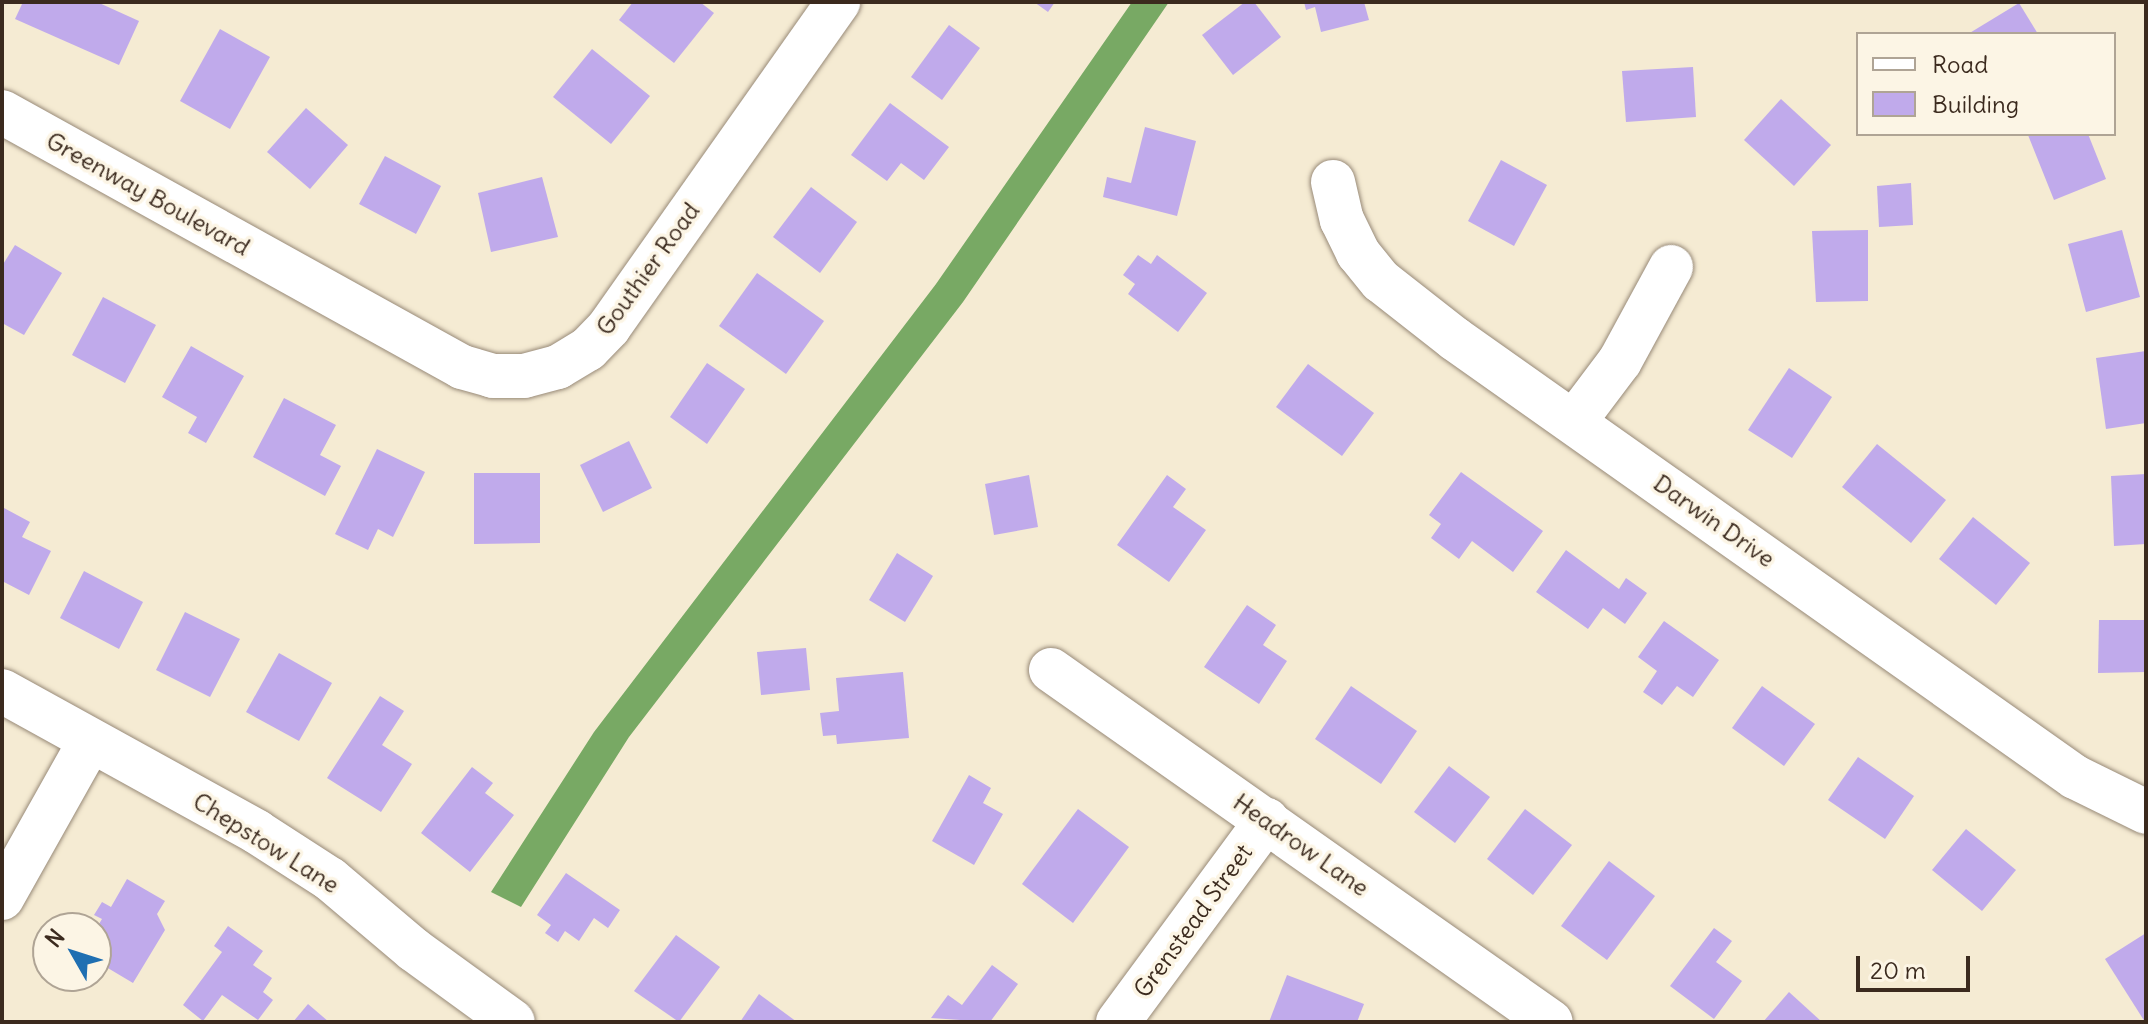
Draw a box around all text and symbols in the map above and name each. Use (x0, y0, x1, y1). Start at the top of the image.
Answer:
legend (1856, 32, 2116, 136)
text: Road (1932, 49, 1988, 79)
text: Building (1932, 89, 2019, 119)
street label: Greenway Boulevard (41, 126, 255, 262)
street label: Gouthier Road (590, 197, 706, 341)
street label: Darwin Drive (1648, 469, 1780, 573)
street label: Chepstow Lane (188, 787, 344, 899)
street label: Headrow Lane (1228, 788, 1374, 902)
street label: Grenstead Street (1128, 839, 1258, 1003)
north arrow (32, 912, 112, 992)
text: N (39, 923, 71, 953)
scale bar (1860, 940, 1974, 990)
text: 20 m (1870, 955, 1926, 985)

